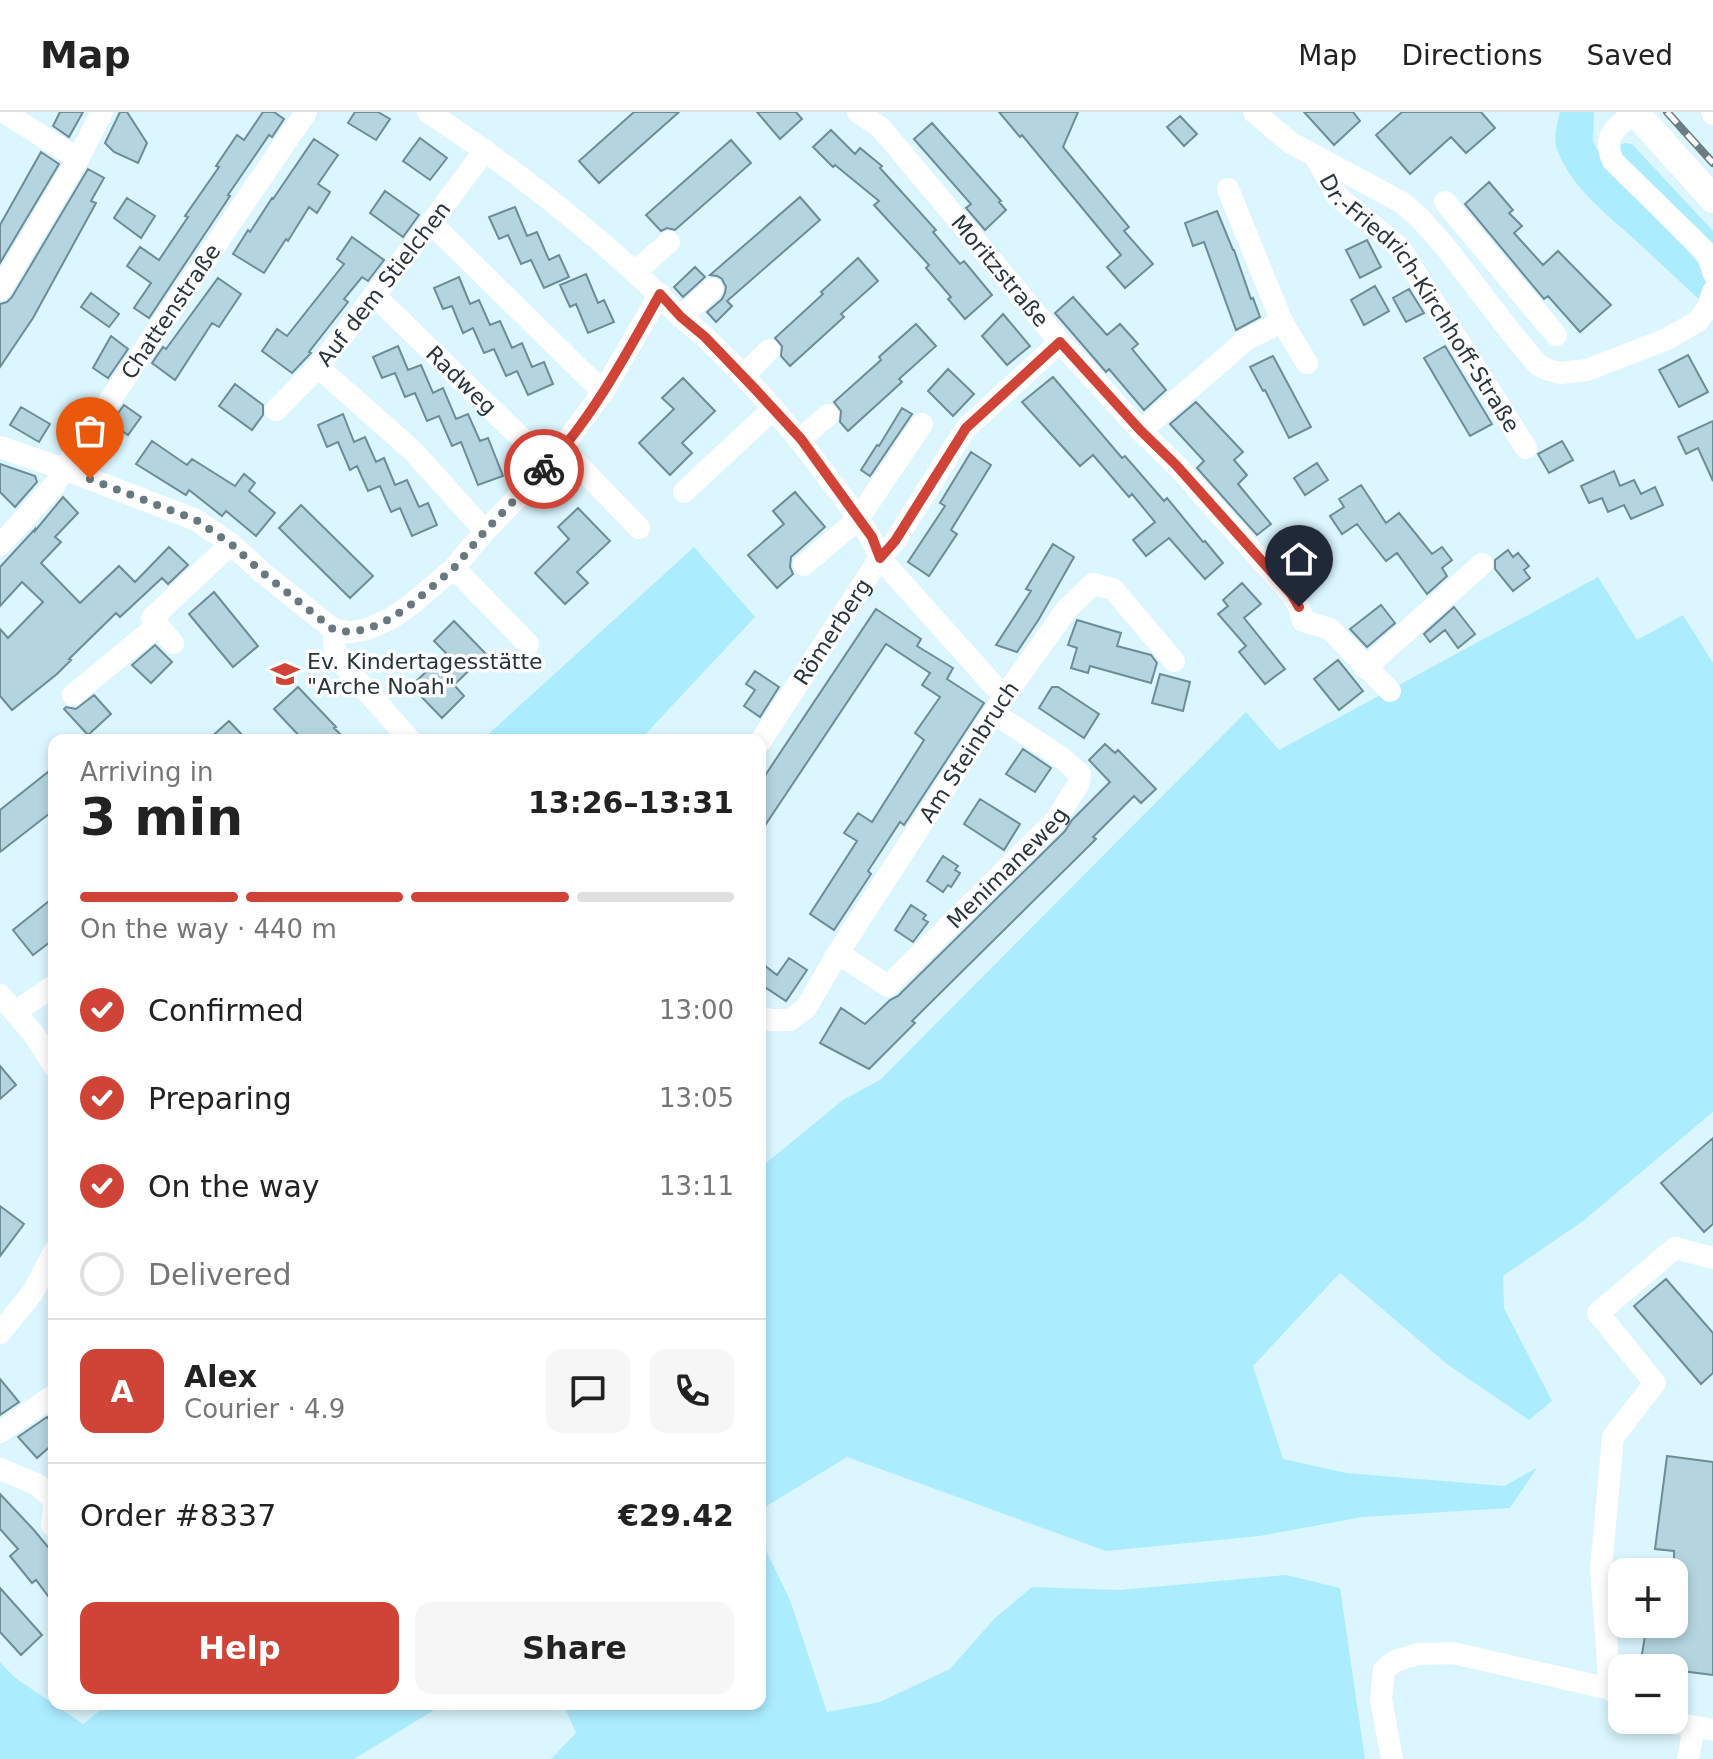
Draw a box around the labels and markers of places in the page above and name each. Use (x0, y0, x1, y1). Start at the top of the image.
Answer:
pin (56, 397, 124, 479)
pin (1265, 525, 1333, 607)
place label: Ev. Kindertagesstätte "Arche Noah" (307, 649, 543, 699)
school or university icon: Ev. Kindertagesstätte "Arche Noah" (270, 659, 300, 689)

